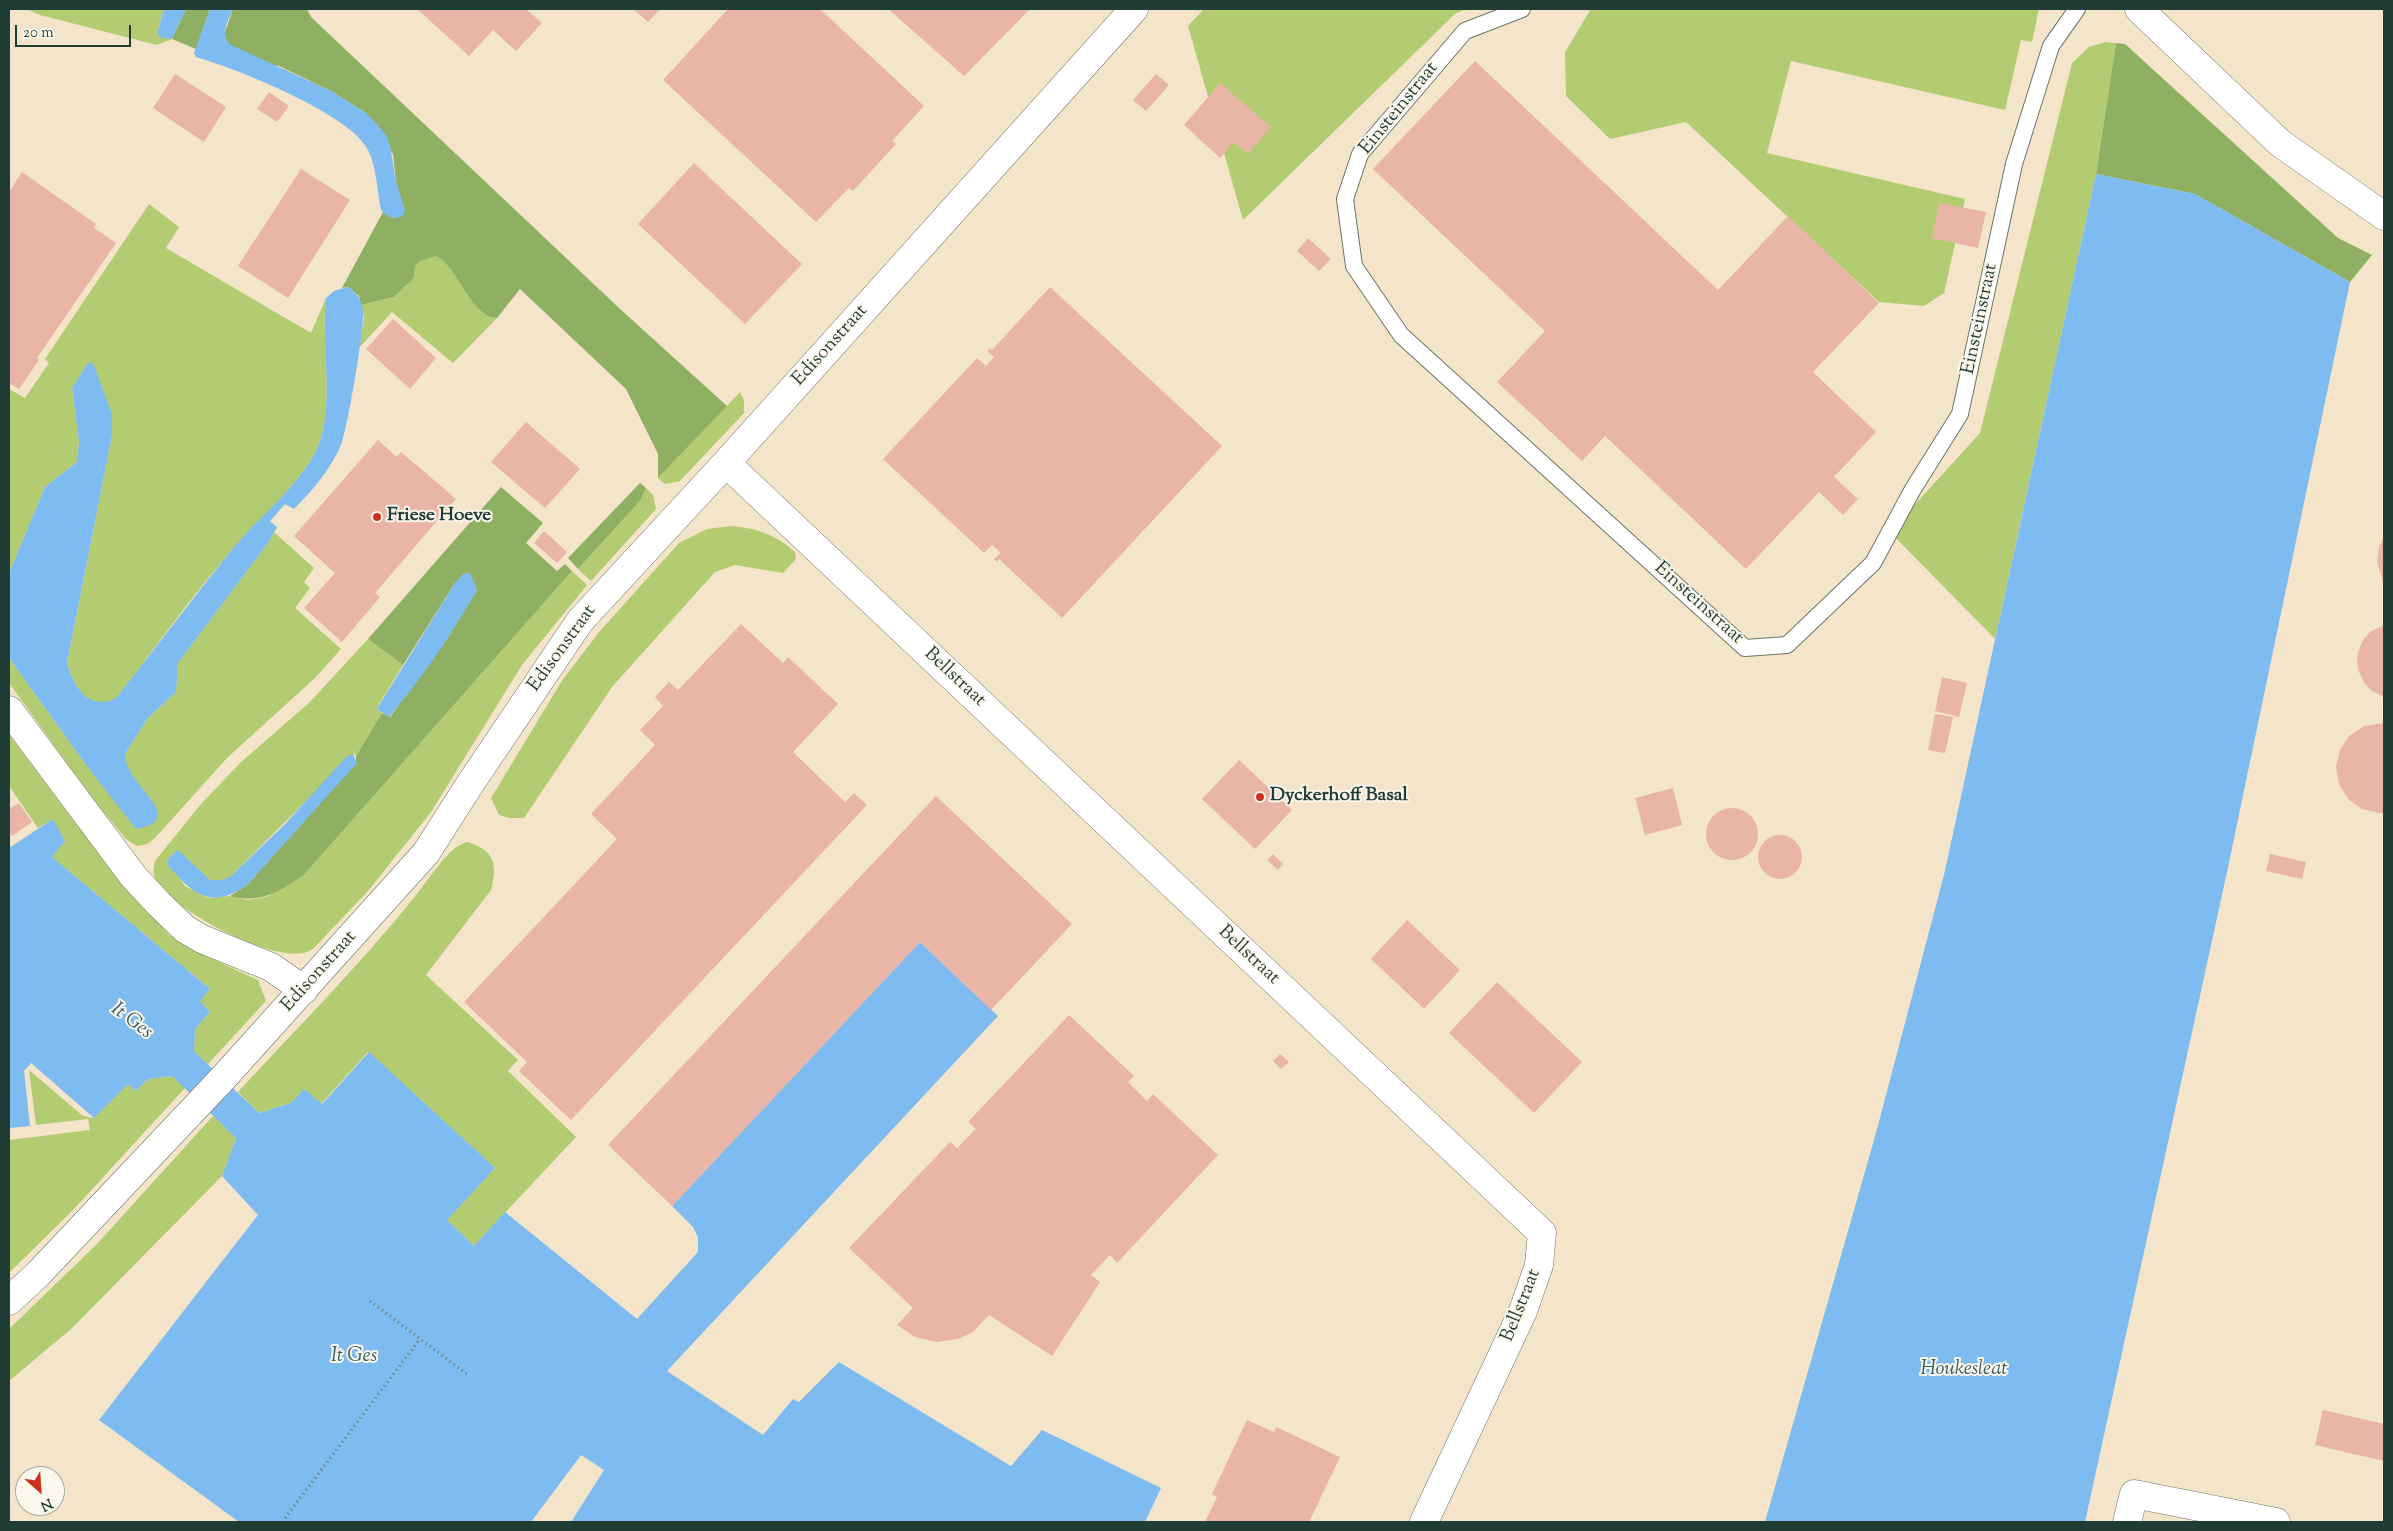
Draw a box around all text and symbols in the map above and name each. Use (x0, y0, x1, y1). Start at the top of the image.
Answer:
scale bar (18, 15, 134, 47)
text: 20 m (23, 23, 54, 44)
street label: Einsteinstraat (1356, 58, 1444, 160)
street label: Einsteinstraat (1958, 262, 2004, 376)
street label: Edisonstraat (789, 301, 873, 391)
place label: Friese Hoeve (387, 506, 491, 528)
marker: Friese Hoeve (371, 511, 383, 523)
street label: Einsteinstraat (1649, 558, 1747, 650)
street label: Edisonstraat (524, 601, 602, 697)
street label: Bellstraat (918, 644, 990, 712)
place label: Dyckerhoff Basal (1270, 786, 1408, 808)
marker: Dyckerhoff Basal (1254, 791, 1266, 803)
street label: Bellstraat (1212, 922, 1284, 990)
street label: Edisonstraat (278, 927, 362, 1017)
water label: It Ges (105, 999, 157, 1045)
street label: Bellstraat (1497, 1266, 1547, 1346)
water label: It Ges (331, 1346, 377, 1370)
water label: Houkesleat (1921, 1359, 2007, 1383)
north arrow (15, 1466, 65, 1516)
text: N (37, 1492, 56, 1515)

